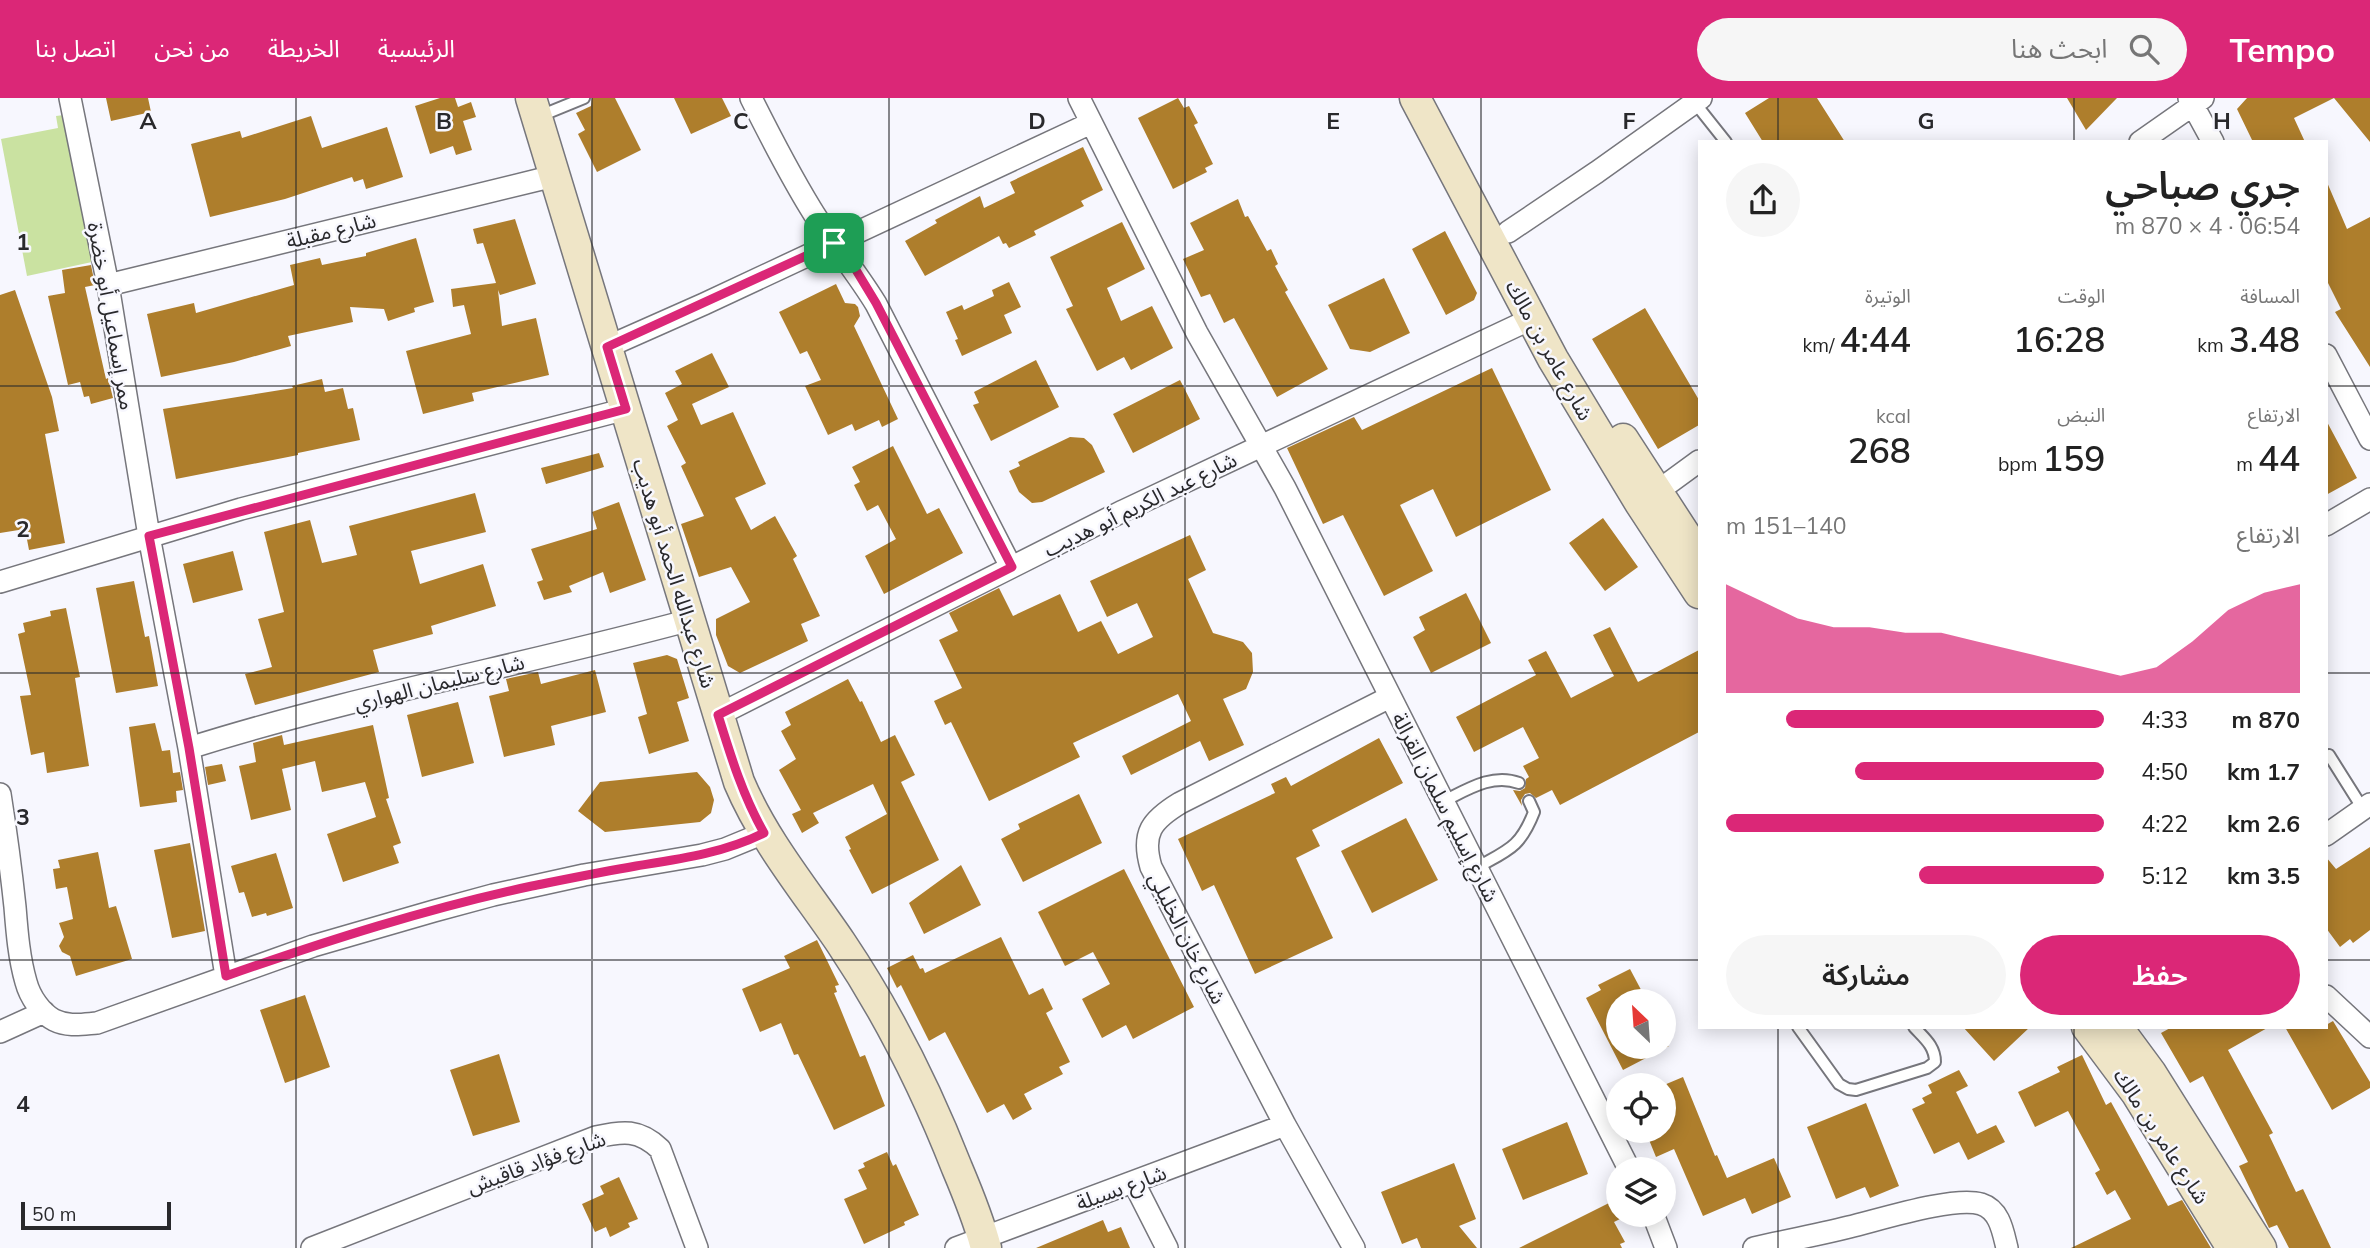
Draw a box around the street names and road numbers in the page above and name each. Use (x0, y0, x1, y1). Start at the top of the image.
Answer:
street label: شارع مقبلة (283, 206, 379, 257)
street label: ممر إسماعيل أبو خضرة (82, 220, 141, 412)
street label: شارع عامر بن مالك (1498, 275, 1599, 426)
street label: شارع عبد الكريم أبو هديب (1039, 446, 1242, 565)
street label: شارع عبدالله الحمد أبو هديب (625, 455, 722, 692)
street label: شارع سليمان الهواري (351, 648, 528, 720)
street label: شارع إسليم سلمان القرالة (1384, 708, 1505, 908)
street label: شارع خان الخليلي (1140, 868, 1232, 1010)
street label: شارع عامر بن مالك (2106, 1063, 2215, 1210)
street label: شارع فؤاد قاقيش (463, 1125, 610, 1202)
street label: شارع بسيلة (1072, 1159, 1171, 1218)

